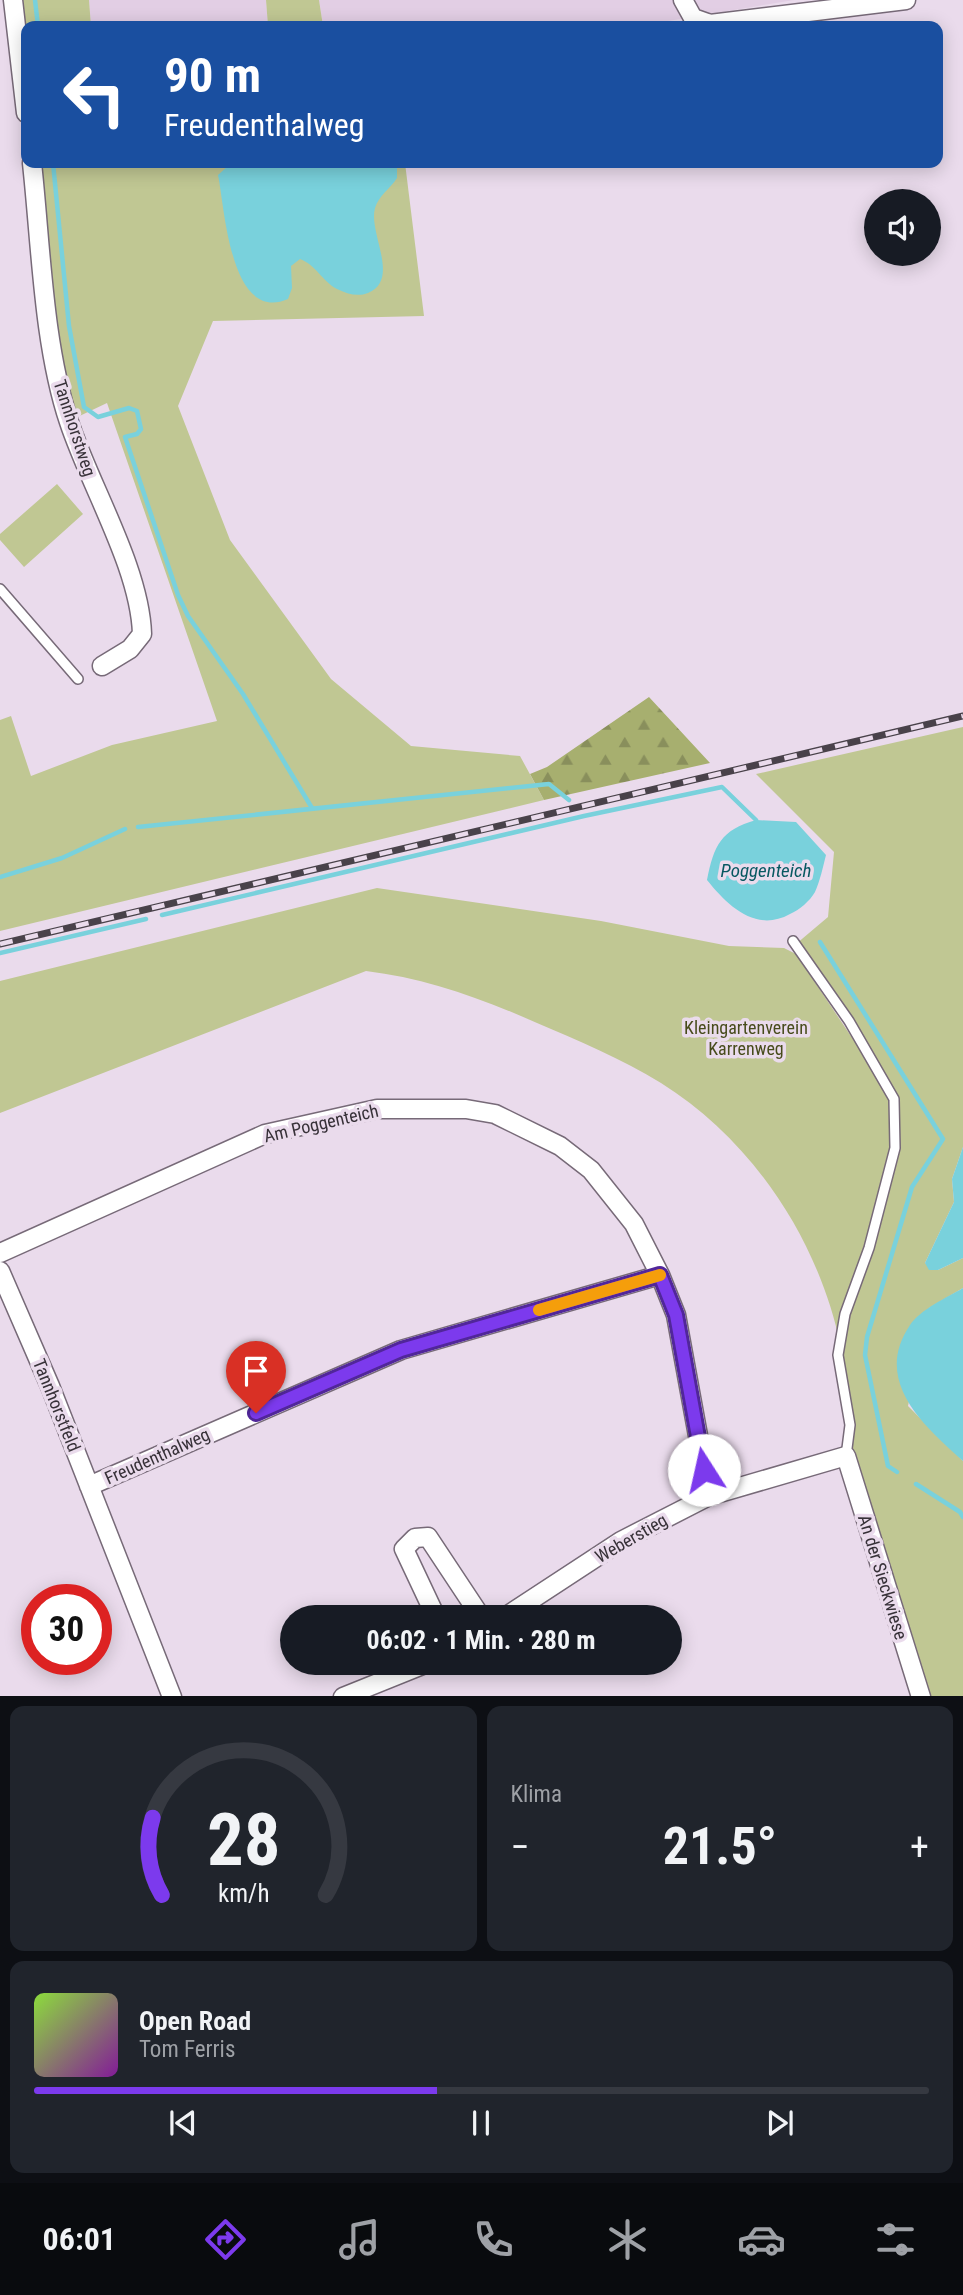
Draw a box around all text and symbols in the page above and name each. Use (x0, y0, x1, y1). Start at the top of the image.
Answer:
text: 90 m (164, 47, 261, 104)
icon: left (49, 49, 140, 140)
text: Freudenthalweg (164, 106, 364, 144)
map controls (864, 189, 941, 266)
button: sound (864, 189, 941, 266)
street label: Tannhorstweg (50, 377, 100, 479)
water label: Poggenteich (721, 859, 811, 882)
park label: Kleingartenverein Karrenweg (684, 1017, 808, 1059)
street label: Am Poggenteich (262, 1100, 380, 1146)
pin (226, 1341, 286, 1413)
icon: arrive (237, 1352, 275, 1390)
street label: Tannhorstfeld (29, 1356, 85, 1454)
street label: Freudenthalweg (101, 1423, 213, 1489)
position arrow (667, 1433, 741, 1507)
street label: Weberstieg (591, 1509, 671, 1567)
street label: An der Sieckwiese (854, 1512, 912, 1642)
speed limit sign: 30 (21, 1584, 112, 1675)
text: 06:02 · 1 Min. · 280 m (367, 1625, 595, 1655)
text: Klima (511, 1781, 562, 1808)
text: 28 (206, 1797, 280, 1883)
text: 21.5° (663, 1816, 777, 1877)
text: − (511, 1825, 530, 1869)
text: + (910, 1825, 929, 1869)
text: km/h (218, 1878, 269, 1907)
text: Open Road (139, 2006, 251, 2036)
text: Tom Ferris (139, 2036, 235, 2063)
icon: previous (164, 2104, 202, 2142)
icon: pause (462, 2104, 500, 2142)
icon: next (761, 2104, 799, 2142)
icon: directions (201, 2215, 250, 2264)
icon: music (335, 2215, 384, 2264)
icon: phone (469, 2215, 518, 2264)
icon: climate (603, 2215, 652, 2264)
icon: car (737, 2215, 786, 2264)
icon: filters (871, 2215, 920, 2264)
text: 06:01 (43, 2220, 116, 2258)

